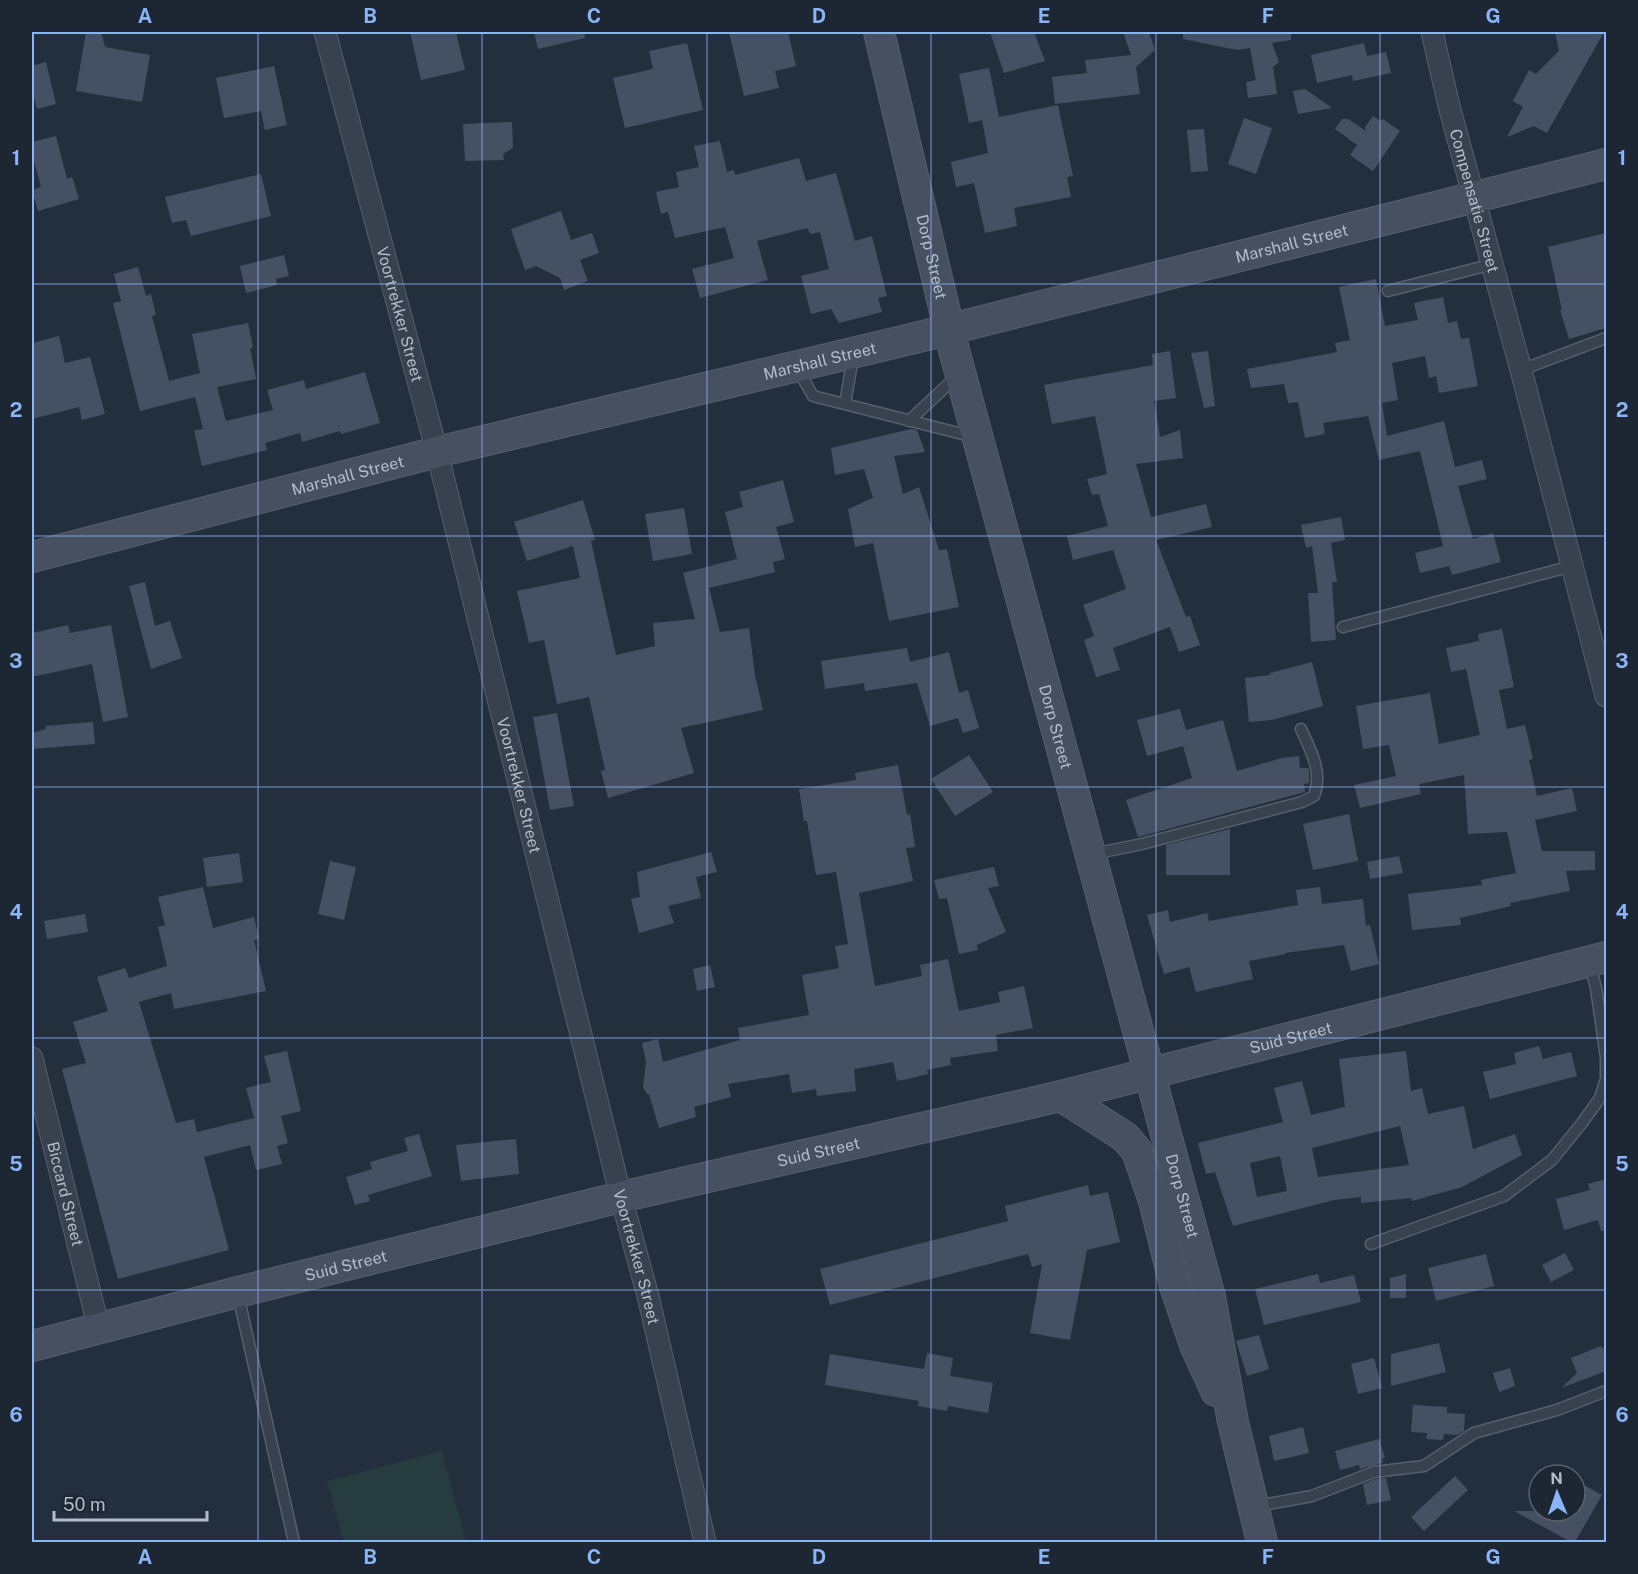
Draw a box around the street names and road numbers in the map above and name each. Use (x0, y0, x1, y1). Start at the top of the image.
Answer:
street label: Compensatie Street (1446, 127, 1503, 275)
street label: Dorp Street (913, 213, 951, 301)
street label: Marshall Street (1233, 220, 1350, 267)
street label: Voortrekker Street (373, 244, 427, 384)
street label: Marshall Street (761, 338, 878, 383)
street label: Marshall Street (289, 451, 406, 499)
street label: Dorp Street (1035, 682, 1076, 771)
street label: Voortrekker Street (493, 715, 545, 855)
street label: Suid Street (1247, 1018, 1334, 1057)
street label: Suid Street (775, 1133, 862, 1170)
street label: Biccard Street (44, 1140, 88, 1248)
street label: Dorp Street (1162, 1152, 1203, 1240)
street label: Voortrekker Street (610, 1187, 664, 1326)
street label: Suid Street (303, 1246, 389, 1285)

